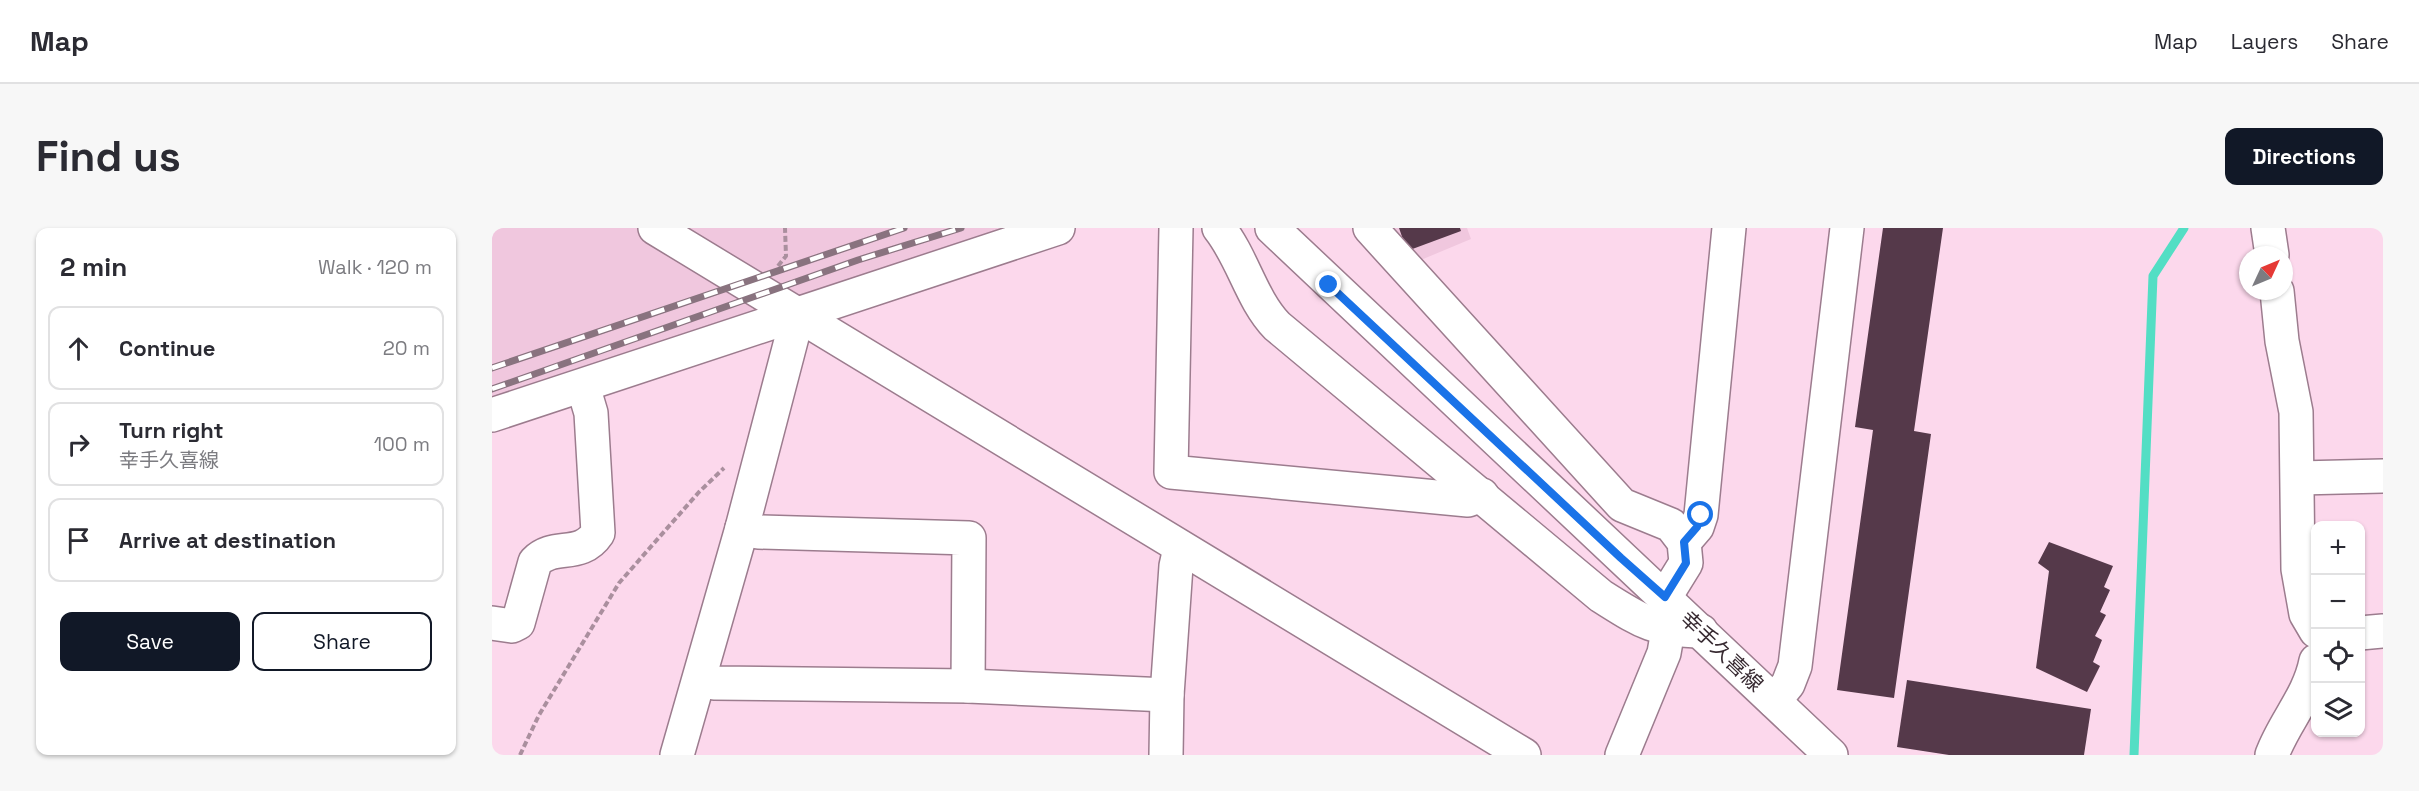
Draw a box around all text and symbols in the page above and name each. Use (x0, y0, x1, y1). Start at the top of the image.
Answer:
text: Map (30, 23, 89, 59)
text: Map (2154, 28, 2198, 55)
text: Layers (2231, 28, 2298, 55)
text: Share (2331, 28, 2389, 55)
button: Directions (2225, 128, 2383, 185)
text: Find us (36, 130, 181, 183)
north arrow (2239, 246, 2293, 300)
text: 2 min (60, 250, 127, 284)
text: Walk · 120 m (318, 254, 432, 280)
route end (1315, 271, 1341, 297)
icon: ahead (62, 332, 95, 365)
text: Continue (119, 334, 215, 362)
text: 20 m (383, 335, 430, 361)
text: Turn right (119, 416, 224, 444)
icon: right (62, 428, 95, 461)
text: 100 m (374, 431, 430, 457)
text: 幸手久喜線 (119, 447, 219, 473)
route start (1687, 501, 1713, 527)
map controls (2311, 521, 2365, 737)
button: + (2311, 521, 2365, 575)
icon: arrive (62, 524, 95, 557)
text: Arrive at destination (119, 526, 336, 554)
button: − (2311, 575, 2365, 629)
street label: 幸手久喜線 (1675, 605, 1769, 697)
button: Save (60, 612, 240, 671)
button: Share (252, 612, 432, 671)
button: locate (2311, 629, 2365, 683)
button: layers (2311, 683, 2365, 737)

